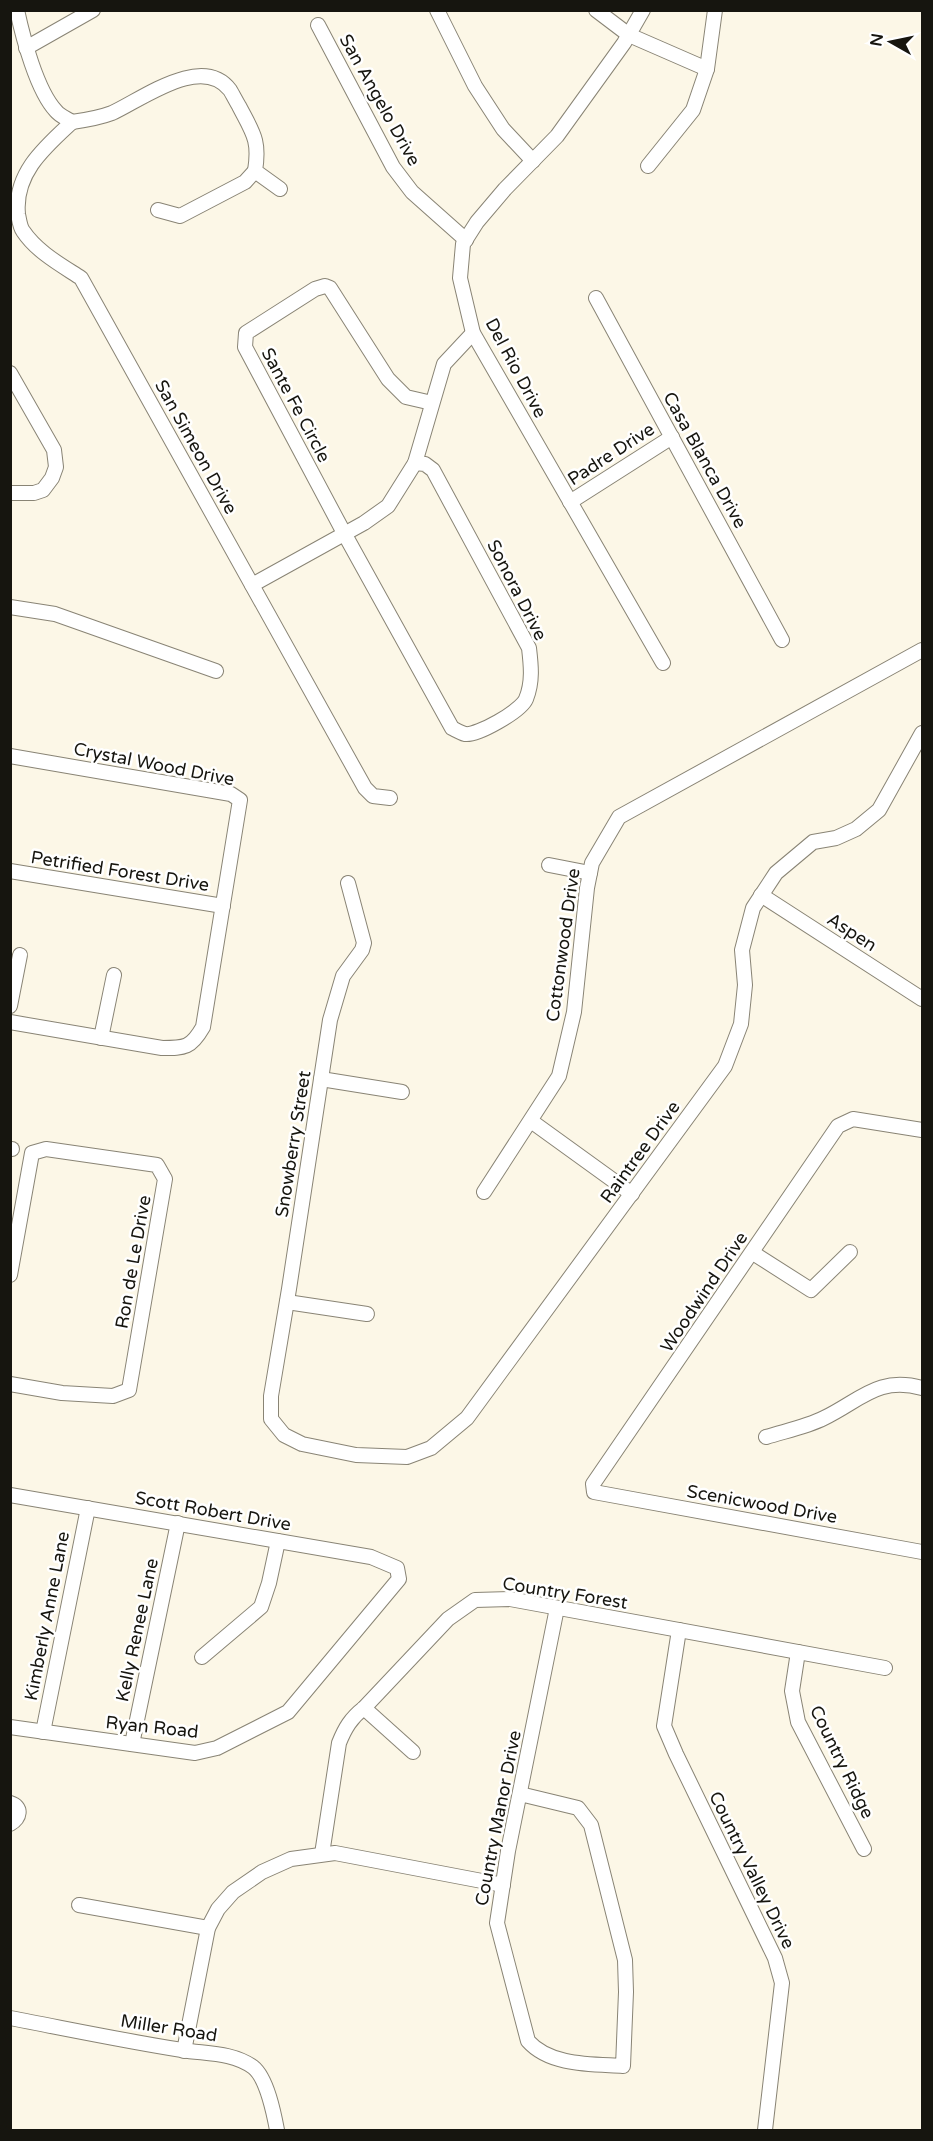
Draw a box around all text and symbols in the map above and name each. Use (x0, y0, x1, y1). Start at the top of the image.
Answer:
north arrow (861, 12, 921, 72)
street label: San Angelo Drive (335, 30, 425, 170)
text: N (866, 32, 888, 48)
street label: Del Rio Drive (481, 314, 551, 422)
street label: Sante Fe Circle (257, 344, 335, 466)
street label: San Simeon Drive (150, 376, 242, 518)
street label: Casa Blanca Drive (658, 388, 752, 532)
street label: Padre Drive (564, 418, 658, 490)
street label: Sonora Drive (482, 536, 552, 644)
street label: Crystal Wood Drive (72, 738, 236, 790)
street label: Petrified Forest Drive (29, 846, 211, 896)
street label: Cottonwood Drive (541, 867, 585, 1023)
street label: Aspen (823, 908, 881, 956)
street label: Snowberry Street (271, 1069, 315, 1219)
street label: Raintree Drive (596, 1097, 684, 1207)
street label: Ron de Le Drive (110, 1194, 156, 1330)
street label: Woodwind Drive (656, 1228, 752, 1356)
street label: Scenicwood Drive (685, 1480, 839, 1528)
street label: Scott Robert Drive (133, 1486, 293, 1536)
street label: Kimberly Anne Lane (20, 1529, 74, 1703)
street label: Kelly Renee Lane (111, 1556, 163, 1704)
street label: Country Forest (501, 1572, 629, 1614)
street label: Country Ridge (805, 1702, 879, 1822)
street label: Ryan Road (104, 1711, 200, 1743)
street label: Country Manor Drive (470, 1728, 526, 1908)
street label: Country Valley Drive (704, 1788, 800, 1952)
street label: Miller Road (119, 2009, 219, 2047)

